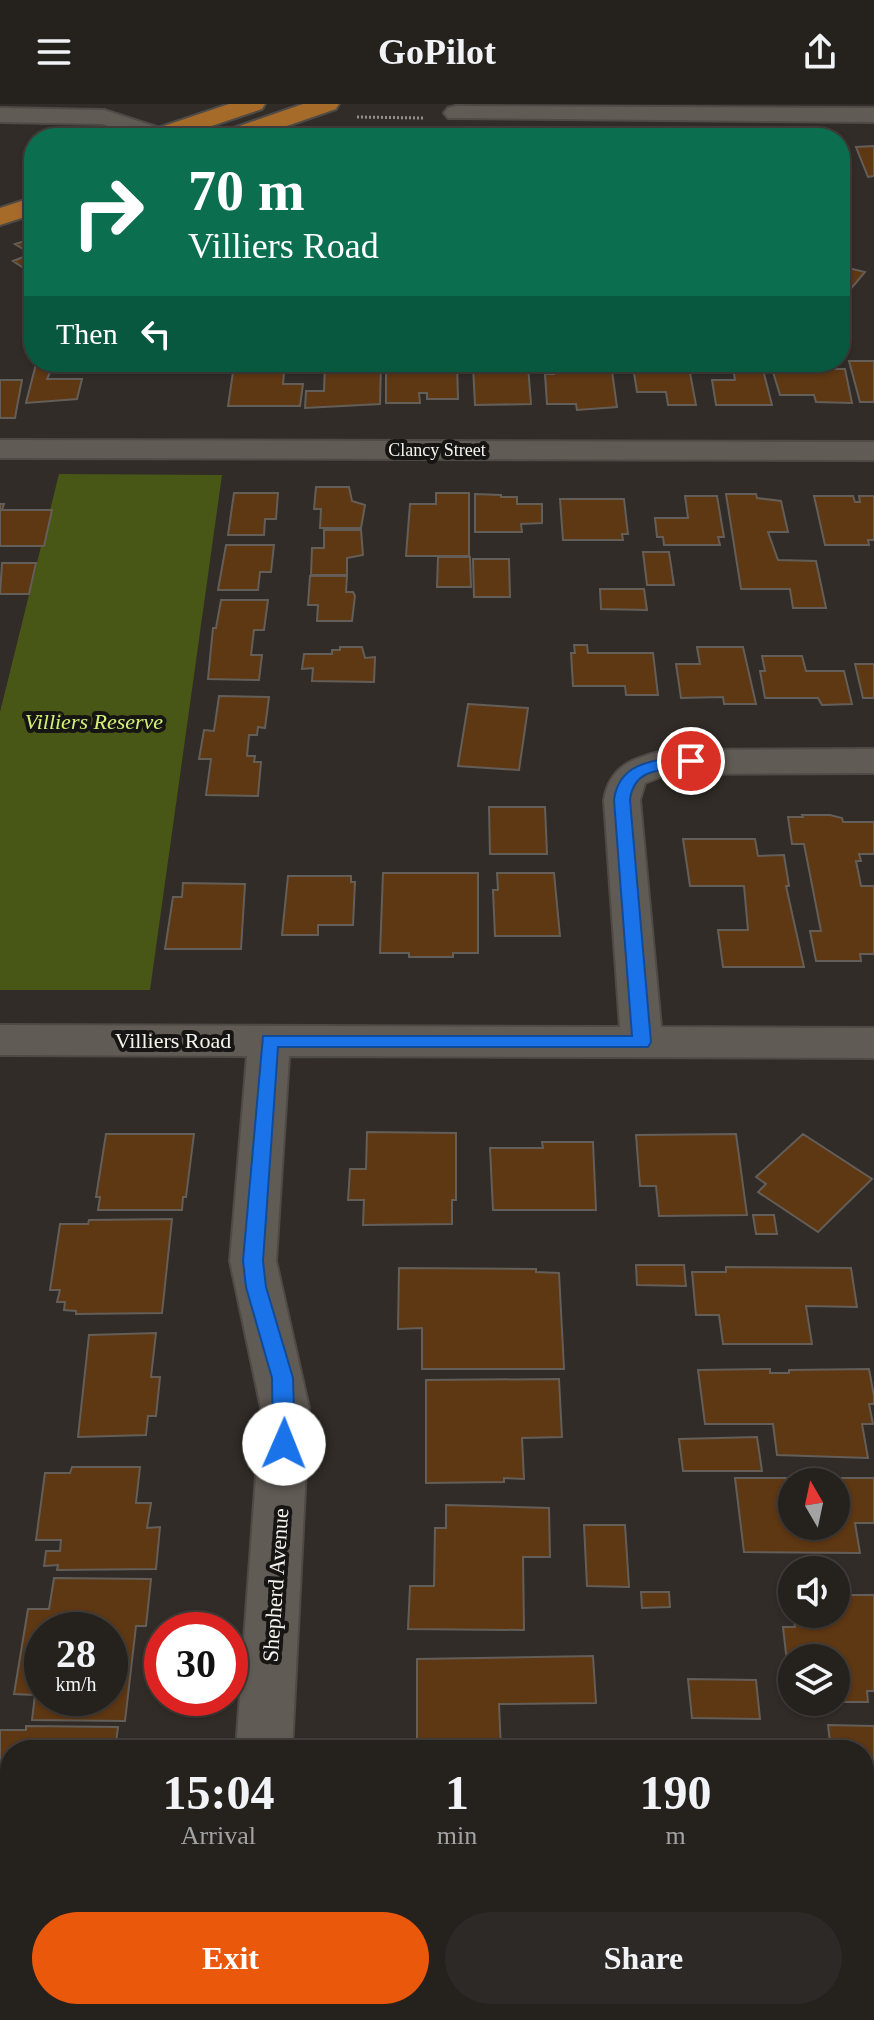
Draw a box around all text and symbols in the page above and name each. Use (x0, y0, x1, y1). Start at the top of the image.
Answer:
icon: menu (32, 30, 76, 74)
icon: share (798, 30, 842, 74)
text: GoPilot (378, 32, 496, 72)
icon: right (56, 160, 160, 264)
text: 70 m (188, 160, 305, 222)
text: Villiers Road (188, 226, 379, 266)
icon: left (134, 312, 178, 356)
text: Then (56, 317, 118, 350)
street label: Clancy Street (388, 440, 486, 460)
park label: Villiers Reserve (25, 709, 163, 734)
pin (657, 727, 725, 795)
icon: arrive (669, 739, 713, 783)
street label: Villiers Road (115, 1028, 231, 1053)
position arrow (242, 1402, 326, 1486)
north arrow (778, 1468, 850, 1540)
map controls (778, 1468, 850, 1716)
street label: Shepherd Avenue (258, 1507, 293, 1663)
button: sound (778, 1556, 850, 1628)
speed limit sign: 30 (144, 1612, 248, 1716)
text: 28 (56, 1631, 96, 1676)
button: layers (778, 1644, 850, 1716)
text: km/h (55, 1673, 97, 1695)
text: 15:04 (162, 1766, 274, 1819)
text: 1 (445, 1766, 469, 1819)
text: 190 (640, 1766, 712, 1819)
text: Arrival (181, 1821, 256, 1850)
text: min (437, 1821, 477, 1850)
text: m (665, 1821, 686, 1850)
button: Exit (32, 1912, 429, 2004)
button: Share (445, 1912, 842, 2004)

